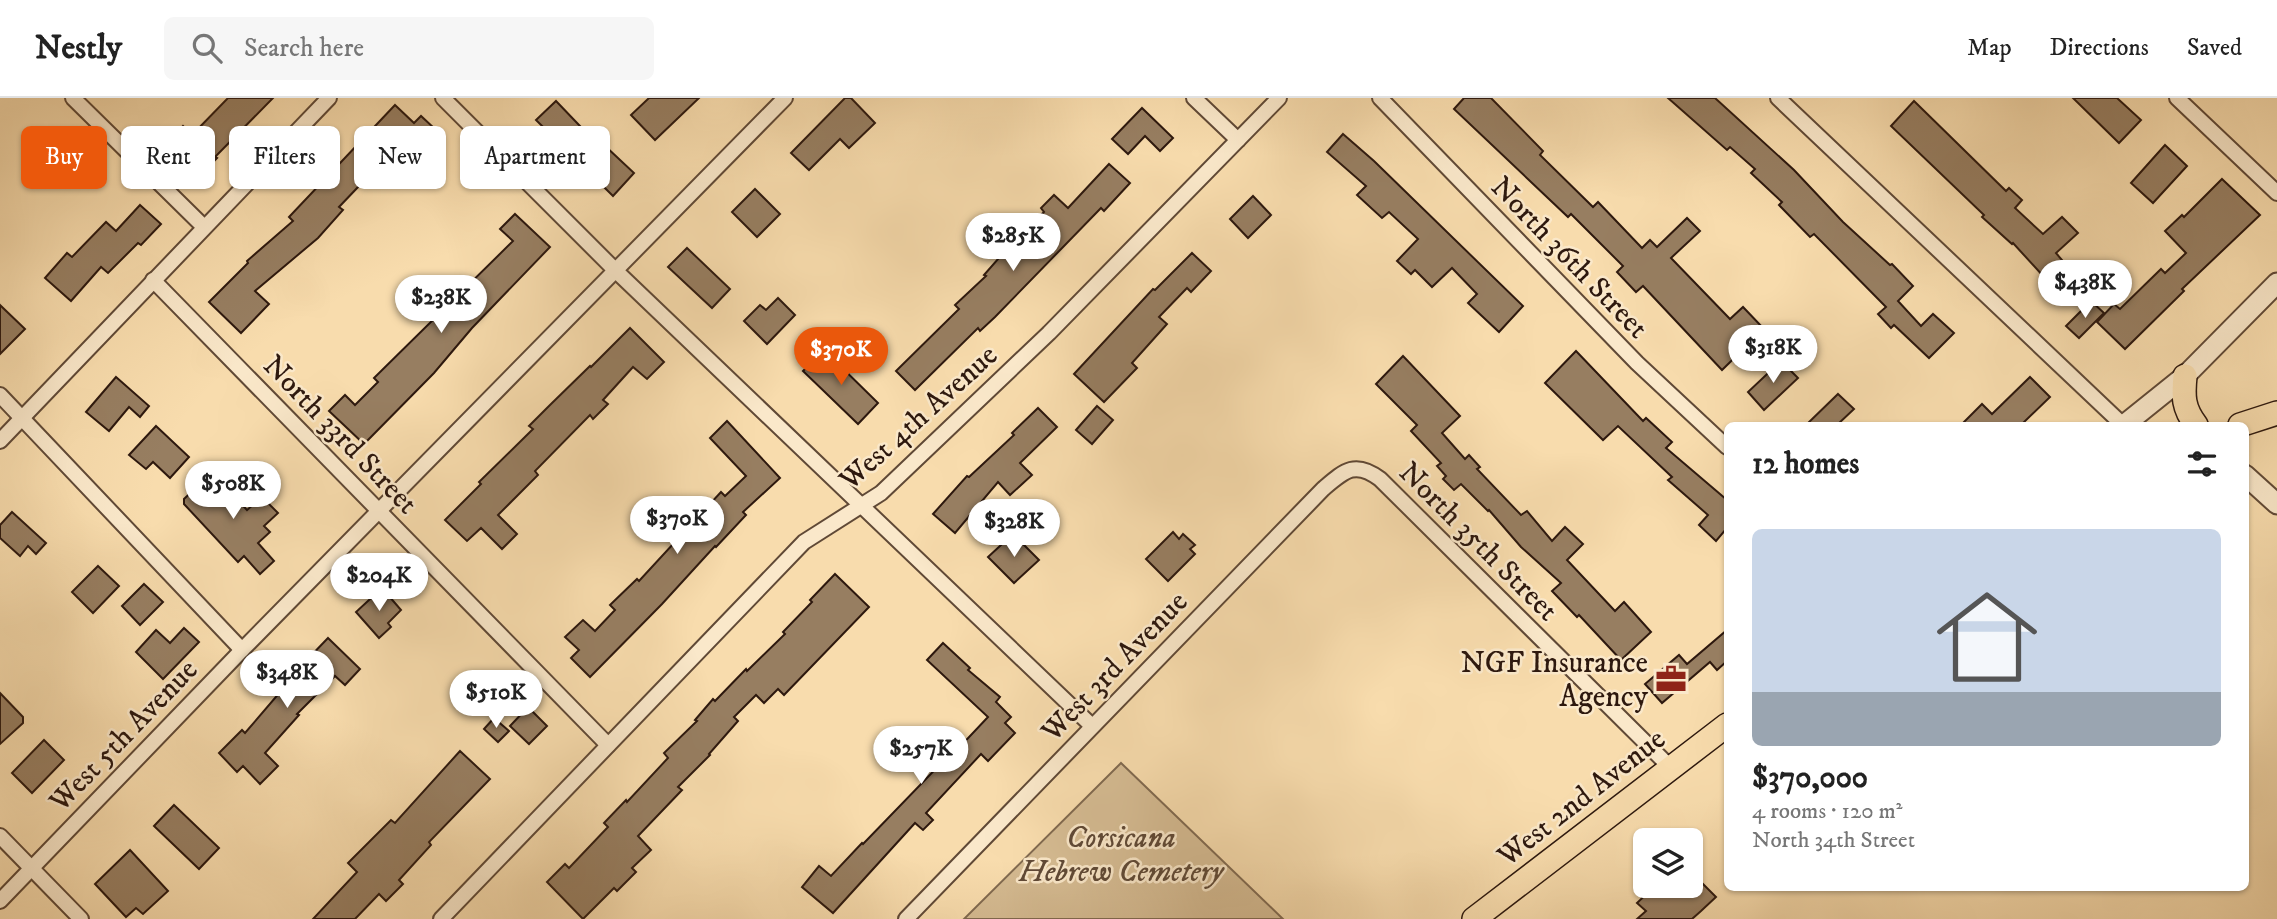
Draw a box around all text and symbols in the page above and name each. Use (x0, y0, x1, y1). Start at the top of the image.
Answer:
search box (164, 17, 654, 80)
text: Nestly (35, 28, 122, 69)
icon: search (188, 29, 226, 67)
text: Search here (244, 32, 364, 65)
text: Map (1967, 33, 2012, 63)
text: Directions (2050, 33, 2149, 63)
text: Saved (2187, 33, 2242, 63)
chip: Buy (21, 126, 107, 189)
chip: Rent (121, 126, 215, 189)
chip: Filters (229, 126, 340, 189)
chip: New (354, 126, 446, 189)
chip: Apartment (460, 126, 610, 189)
street label: North 36th Street (1482, 169, 1656, 347)
pin: $285K (964, 214, 1062, 273)
text: $285K (982, 221, 1044, 250)
pin: $438K (2036, 260, 2134, 320)
text: $438K (2054, 268, 2116, 297)
pin: $238K (392, 275, 490, 335)
text: $238K (411, 283, 471, 312)
pin: $318K (1724, 326, 1822, 385)
pin: $370K (792, 328, 890, 387)
text: $318K (1744, 333, 1802, 362)
text: $370K (810, 335, 872, 364)
street label: West 4th Avenue (832, 337, 1006, 499)
street label: North 33rd Street (255, 348, 425, 522)
icon: filters (2183, 445, 2221, 483)
text: 12 homes (1752, 446, 1859, 483)
street label: North 35th Street (1391, 455, 1565, 629)
pin: $508K (184, 462, 282, 521)
text: $508K (201, 469, 265, 498)
pin: $370K (628, 496, 726, 556)
pin: $328K (965, 500, 1063, 559)
text: $370K (646, 504, 708, 533)
text: $328K (984, 507, 1044, 536)
pin: $204K (330, 554, 428, 613)
text: $204K (346, 561, 412, 590)
icon: home (1924, 574, 2050, 700)
street label: West 3rd Avenue (1033, 584, 1196, 751)
place label: NGF Insurance Agency (1461, 645, 1649, 716)
pin: $348K (238, 650, 336, 710)
street label: West 5th Avenue (41, 652, 206, 821)
text: $348K (256, 658, 318, 687)
office icon: NGF Insurance Agency (1654, 662, 1688, 696)
pin: $510K (447, 670, 545, 730)
text: $510K (466, 678, 526, 707)
street label: West 2nd Avenue (1490, 721, 1673, 876)
pin: $257K (872, 726, 970, 786)
text: $257K (889, 734, 953, 763)
text: $370,000 (1752, 760, 1868, 797)
text: 4 rooms · 120 m² (1752, 797, 1903, 826)
park label: Corsicana Hebrew Cemetery (1018, 820, 1225, 891)
text: North 34th Street (1752, 826, 1915, 855)
map controls (1633, 828, 1703, 898)
button: layers (1633, 828, 1703, 898)

